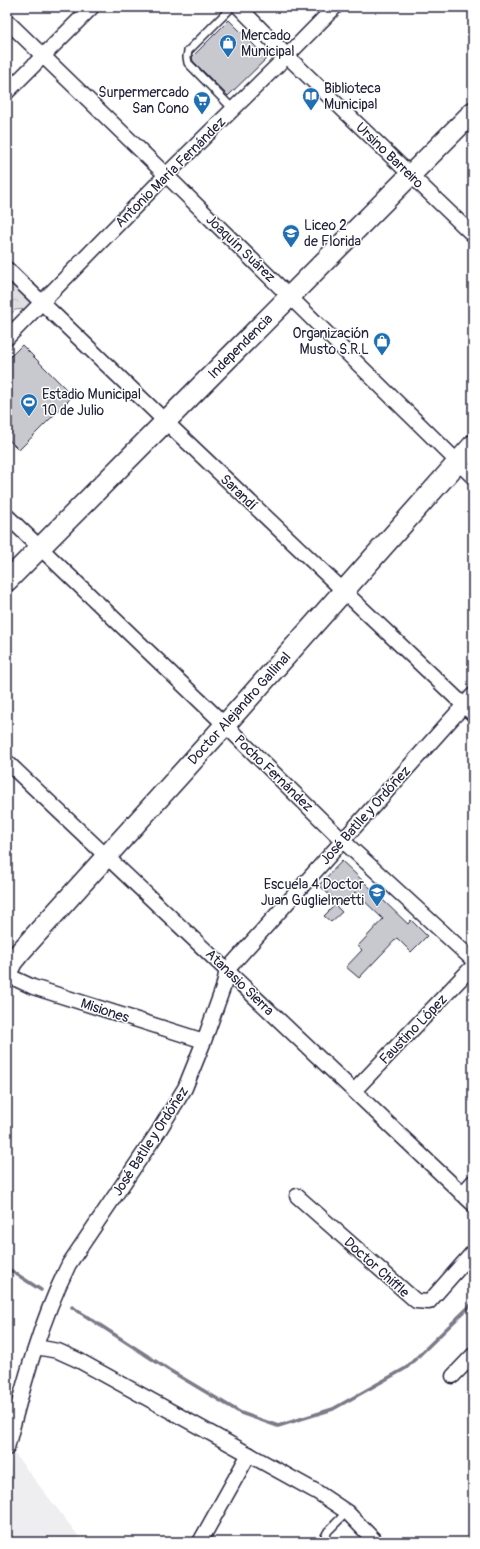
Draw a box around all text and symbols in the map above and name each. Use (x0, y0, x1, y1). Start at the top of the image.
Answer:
place label: Mercado Municipal (241, 27, 295, 60)
shop icon: Mercado Municipal (218, 33, 238, 58)
place label: Biblioteca Municipal (324, 80, 381, 113)
place label: Surpermercado San Cono (98, 84, 189, 117)
library icon: Biblioteca Municipal (301, 86, 321, 111)
supermarket icon: Surpermercado San Cono (192, 90, 212, 115)
street label: Antonio María Fernández (112, 114, 229, 231)
street label: Ursino Barreiro (352, 119, 427, 192)
street label: Joaquín Suárez (202, 211, 279, 286)
place label: Liceo 2 de Florida (304, 217, 361, 250)
school or university icon: Liceo 2 de Florida (281, 223, 301, 248)
street label: Independencia (204, 310, 276, 382)
place label: Organización Musto S.R.L (293, 325, 369, 358)
shop icon: Organización Musto S.R.L (372, 331, 392, 356)
place label: Estadio Municipal 10 de Julio (42, 386, 141, 419)
sports icon: Estadio Municipal 10 de Julio (19, 392, 39, 417)
street label: Sarandí (217, 471, 261, 514)
street label: Doctor Alejandro Gallinal (184, 648, 294, 768)
street label: Pocho Fernández (231, 731, 317, 815)
street label: José Batlle y Ordóñez (317, 763, 414, 868)
place label: Escuela 4 Doctor Juan Guglielmetti (261, 876, 364, 909)
school or university icon: Escuela 4 Doctor Juan Guglielmetti (367, 882, 387, 907)
street label: Atanasio Sierra (202, 945, 277, 1019)
street label: Faustino López (376, 991, 451, 1068)
street label: Misiones (79, 995, 132, 1026)
street label: José Batlle y Ordóñez (109, 1084, 192, 1199)
street label: Doctor Chiffle (341, 1234, 413, 1301)

